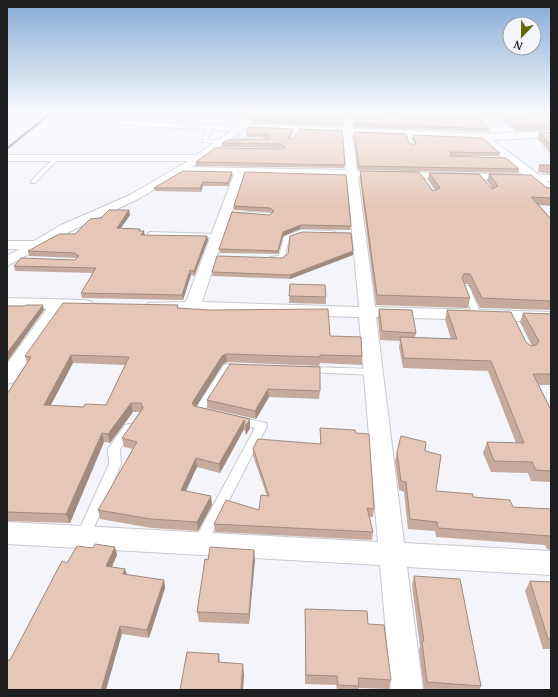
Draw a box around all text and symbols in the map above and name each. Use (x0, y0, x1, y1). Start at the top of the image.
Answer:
north arrow (502, 16, 542, 56)
text: N (511, 37, 525, 53)

